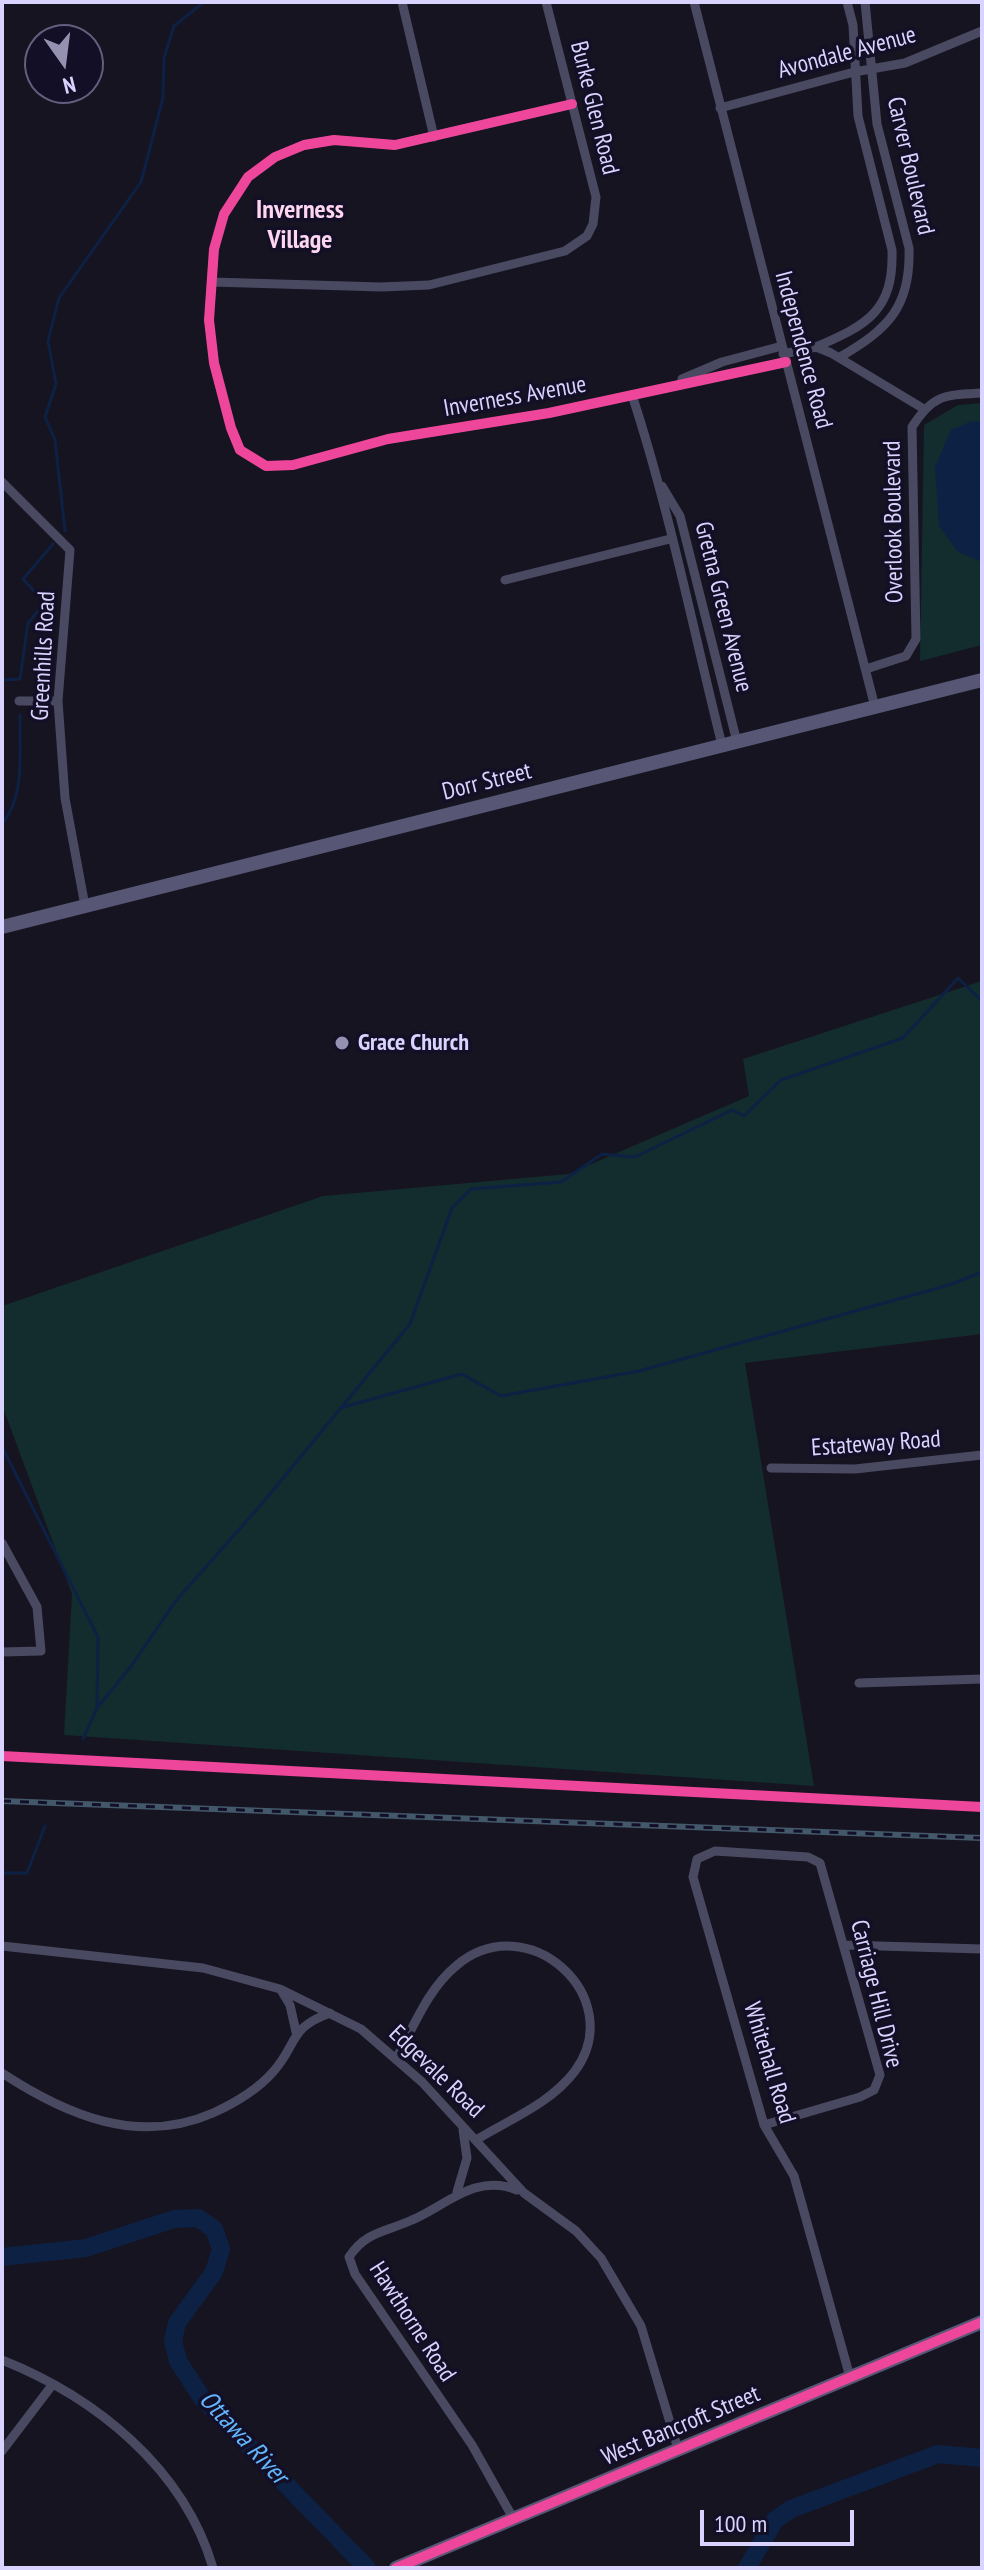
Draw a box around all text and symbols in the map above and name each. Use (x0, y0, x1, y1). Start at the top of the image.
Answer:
street label: Avondale Avenue (775, 21, 919, 85)
north arrow (24, 24, 104, 104)
street label: Burke Glen Road (564, 38, 624, 178)
text: N (60, 70, 78, 100)
street label: Carver Boulevard (880, 94, 940, 238)
district label: Inverness Village (256, 195, 344, 256)
street label: Independence Road (768, 268, 838, 432)
street label: Inverness Avenue (441, 370, 589, 424)
street label: Overlook Boulevard (878, 441, 910, 603)
street label: Gretna Green Avenue (688, 519, 758, 695)
street label: Greenhills Road (26, 591, 62, 721)
street label: Dorr Street (439, 757, 535, 807)
place label: Grace Church (358, 1029, 469, 1057)
marker: Grace Church (333, 1034, 351, 1052)
street label: Estateway Road (810, 1425, 942, 1463)
street label: Carriage Hill Drive (844, 1917, 908, 2071)
street label: Whitehall Road (737, 1999, 801, 2127)
street label: Edgevale Road (382, 2020, 490, 2124)
street label: Hawthorne Road (363, 2257, 461, 2387)
street label: West Bancroft Street (598, 2380, 764, 2472)
water label: Ottawa River (192, 2385, 294, 2491)
scale bar (704, 2494, 858, 2544)
text: 100 m (714, 2508, 767, 2539)

